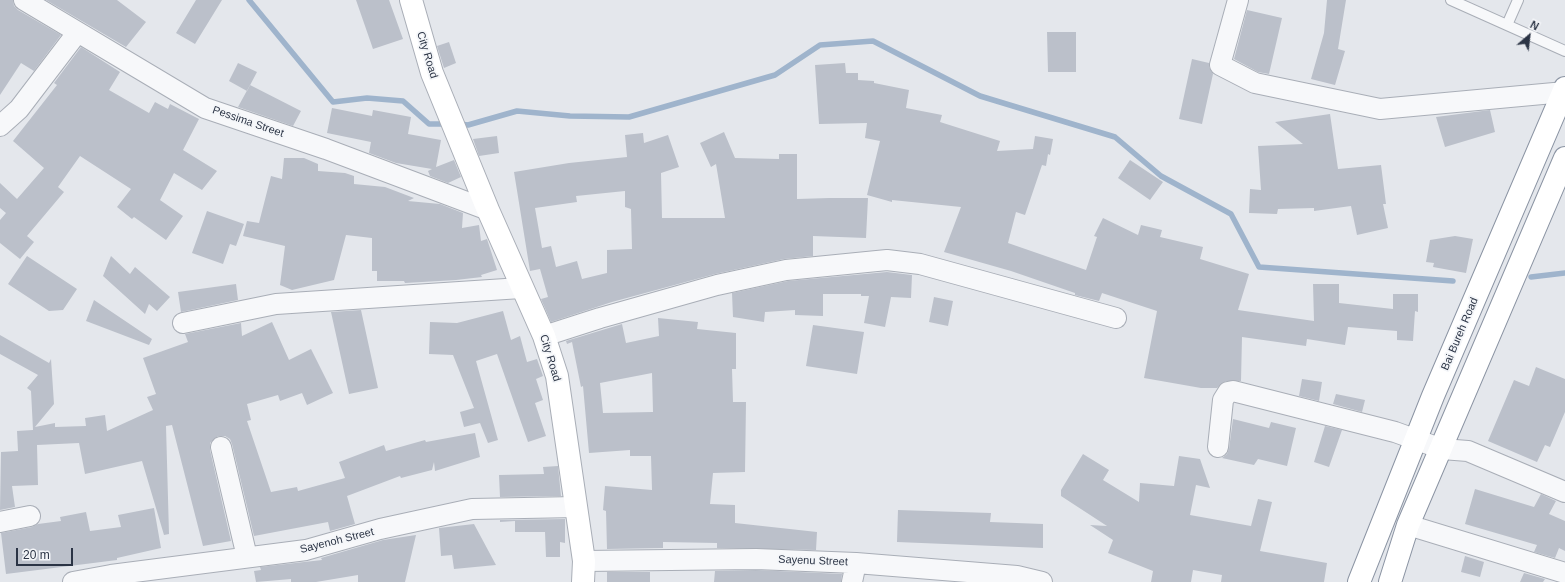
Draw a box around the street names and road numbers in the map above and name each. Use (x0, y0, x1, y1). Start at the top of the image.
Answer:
street label: City Road (414, 30, 440, 80)
street label: Pessima Street (211, 104, 285, 140)
street label: Bai Bureh Road (1439, 296, 1481, 372)
street label: City Road (537, 333, 563, 383)
street label: Sayenoh Street (299, 525, 375, 557)
street label: Sayenu Street (778, 553, 848, 569)

